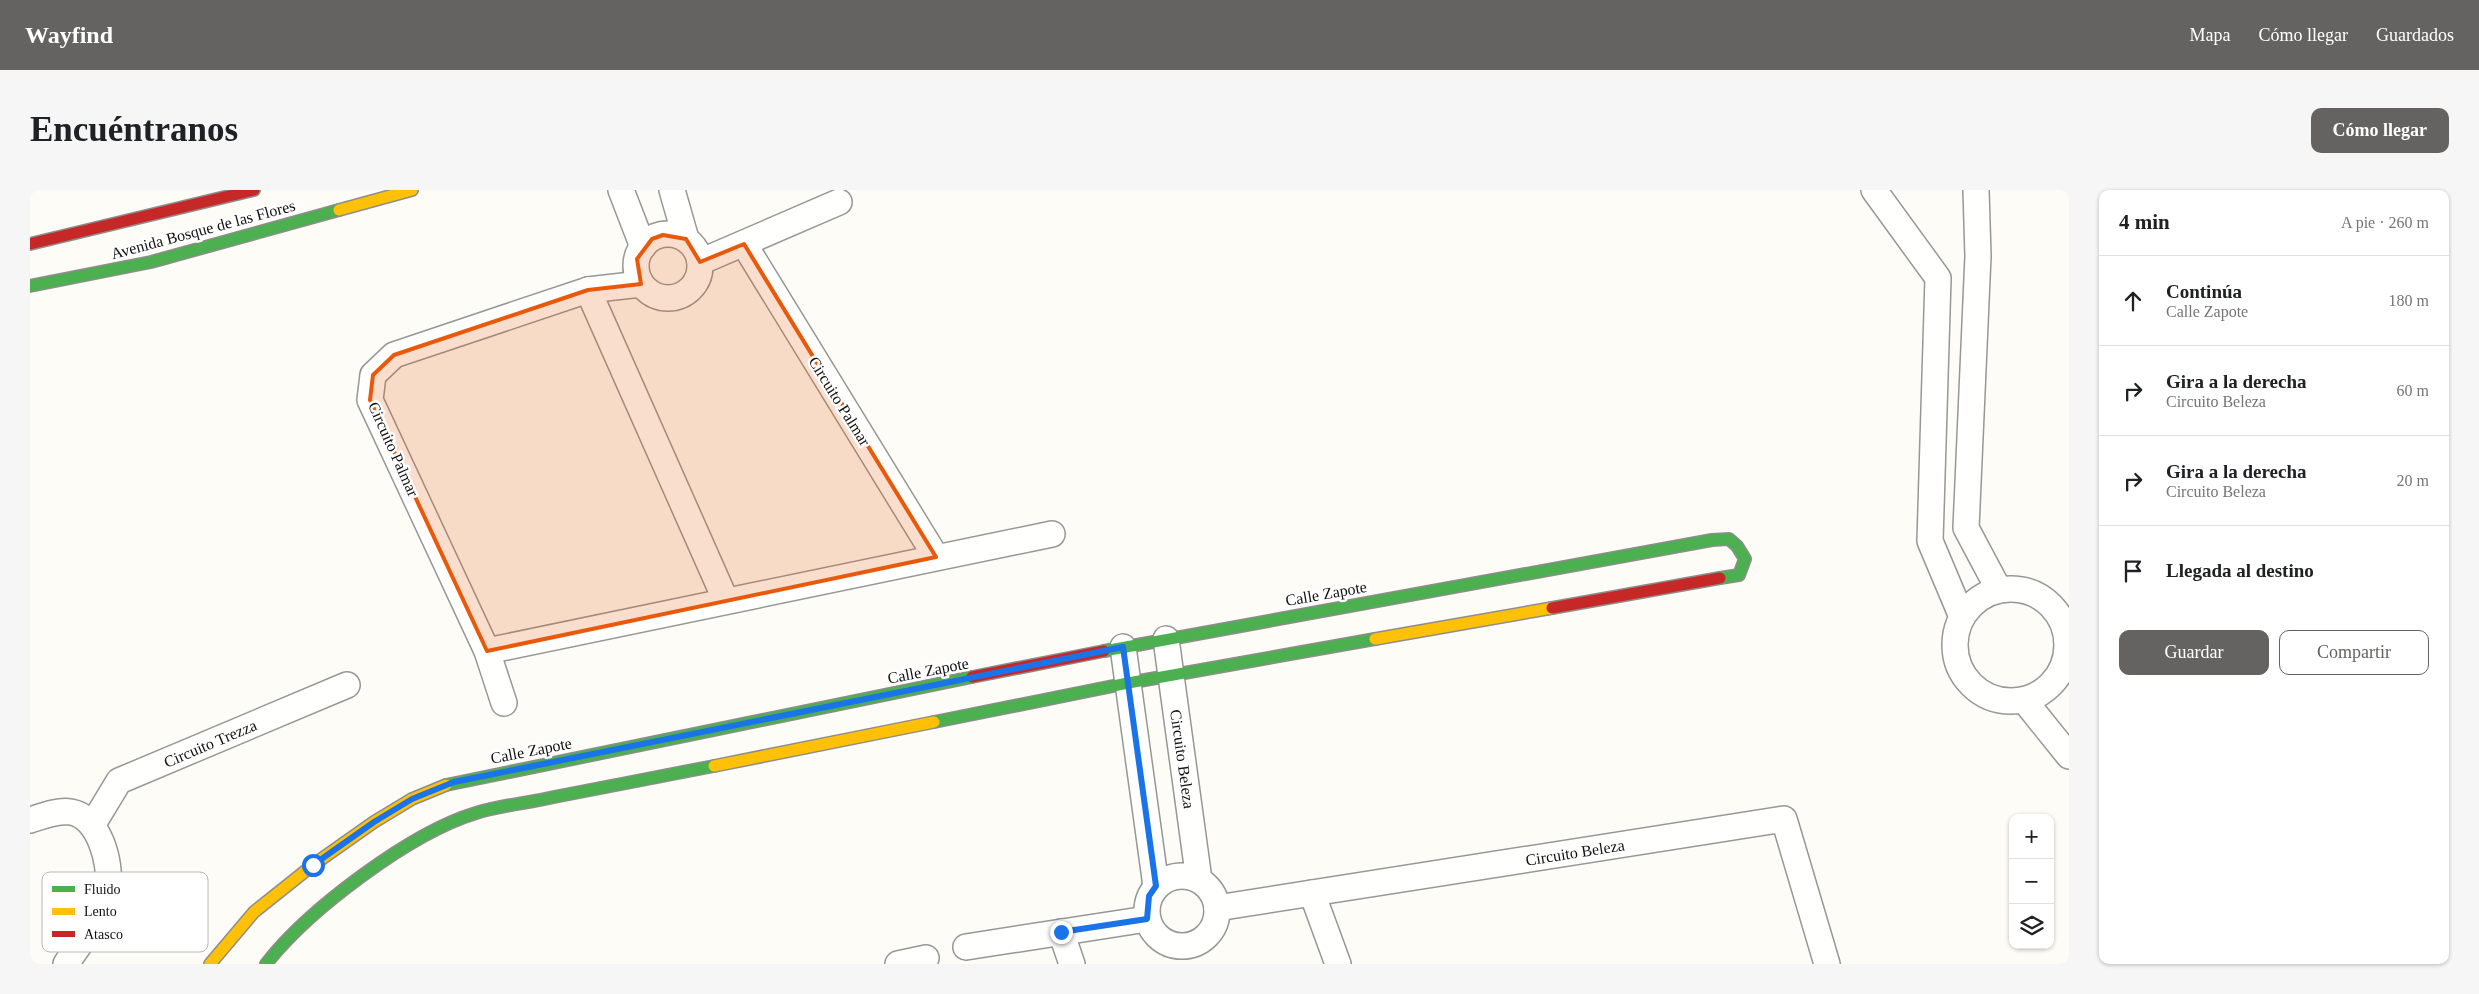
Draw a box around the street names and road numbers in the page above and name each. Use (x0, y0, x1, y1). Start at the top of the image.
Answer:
street label: Avenida Bosque de las Flores (109, 197, 297, 263)
street label: Circuito Palmar (805, 354, 874, 449)
street label: Circuito Palmar (365, 399, 422, 500)
street label: Calle Zapote (1284, 578, 1368, 610)
street label: Calle Zapote (886, 654, 970, 688)
street label: Circuito Beleza (1167, 708, 1198, 810)
street label: Circuito Trezza (161, 716, 259, 771)
street label: Calle Zapote (489, 734, 573, 768)
street label: Circuito Beleza (1524, 836, 1626, 869)

